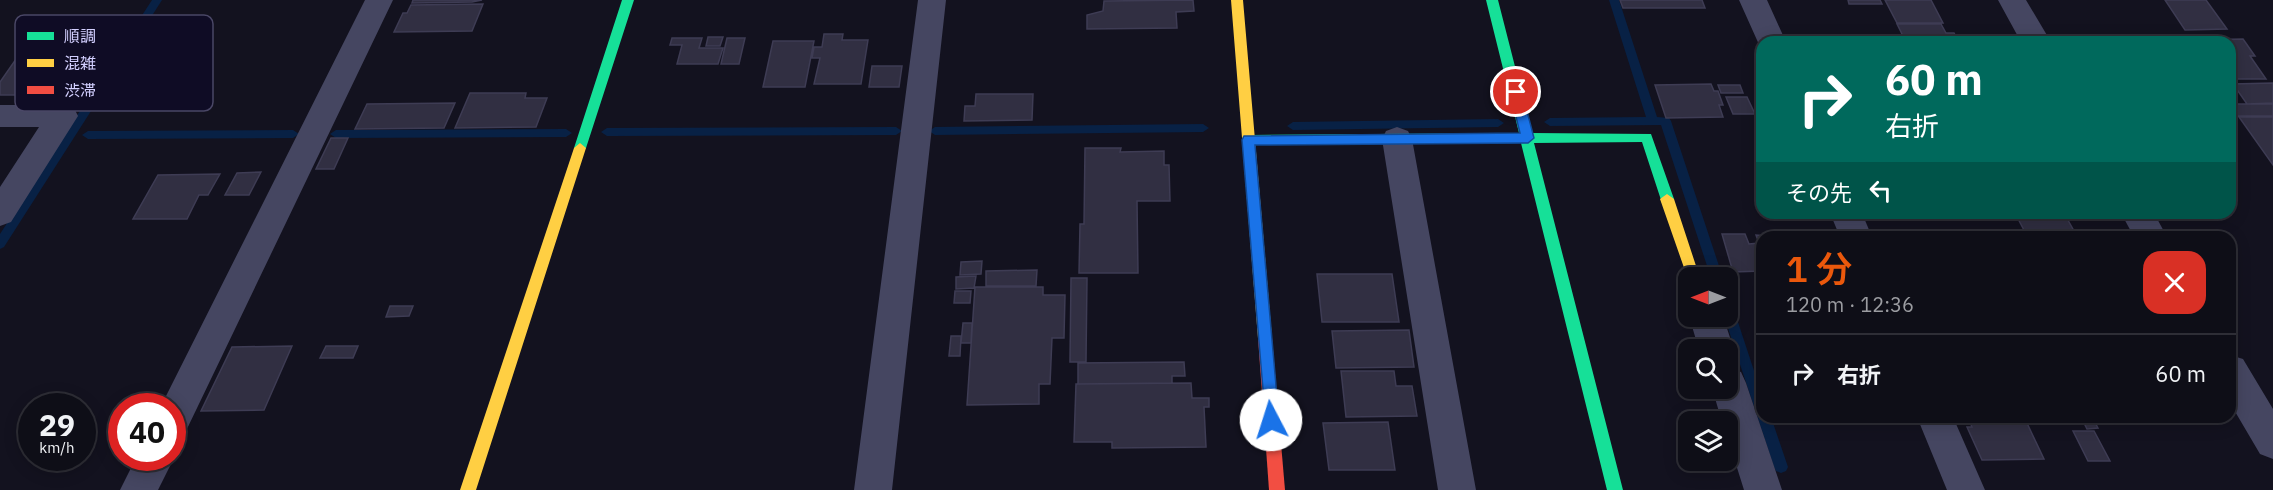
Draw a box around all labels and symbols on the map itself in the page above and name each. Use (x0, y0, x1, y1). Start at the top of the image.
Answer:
legend (15, 15, 213, 111)
text: 順調 (64, 26, 96, 46)
text: 混雑 (64, 53, 96, 73)
pin (1490, 66, 1541, 117)
text: 渋滞 (64, 80, 96, 100)
north arrow (1678, 267, 1738, 327)
position arrow (1239, 388, 1303, 452)
speed limit sign: 40 (108, 393, 186, 471)

